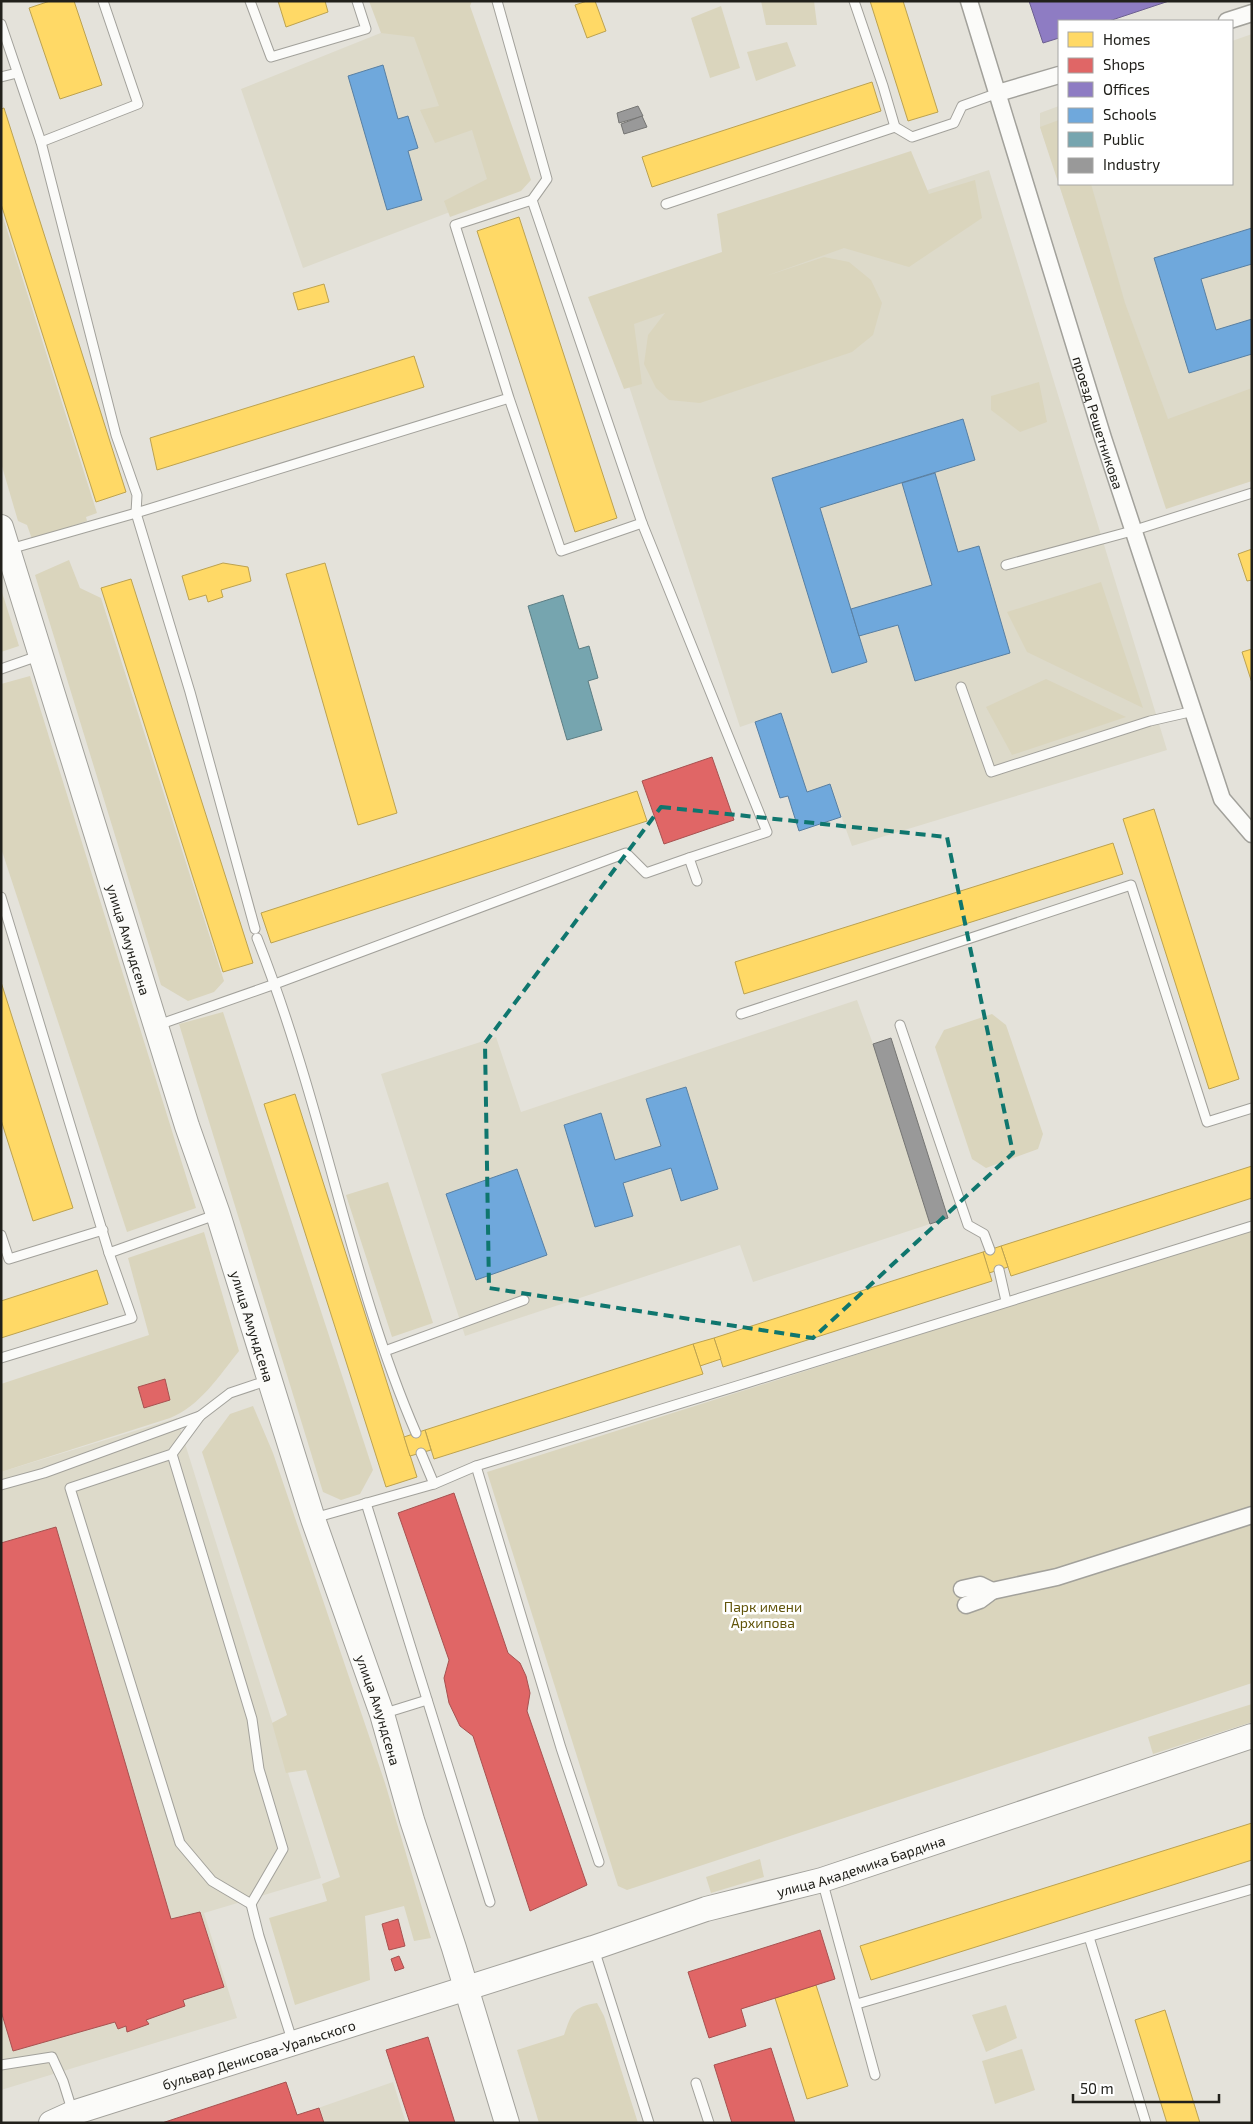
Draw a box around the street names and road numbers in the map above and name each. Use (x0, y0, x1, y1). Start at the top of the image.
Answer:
street label: проезд Решетникова (1070, 354, 1128, 491)
street label: улица Амундсена (104, 882, 154, 997)
street label: улица Амундсена (228, 1269, 278, 1384)
street label: улица Амундсена (353, 1652, 405, 1767)
street label: улица Академика Бардина (775, 1831, 947, 1900)
street label: бульвар Денисова-Уральского (160, 2015, 357, 2093)

